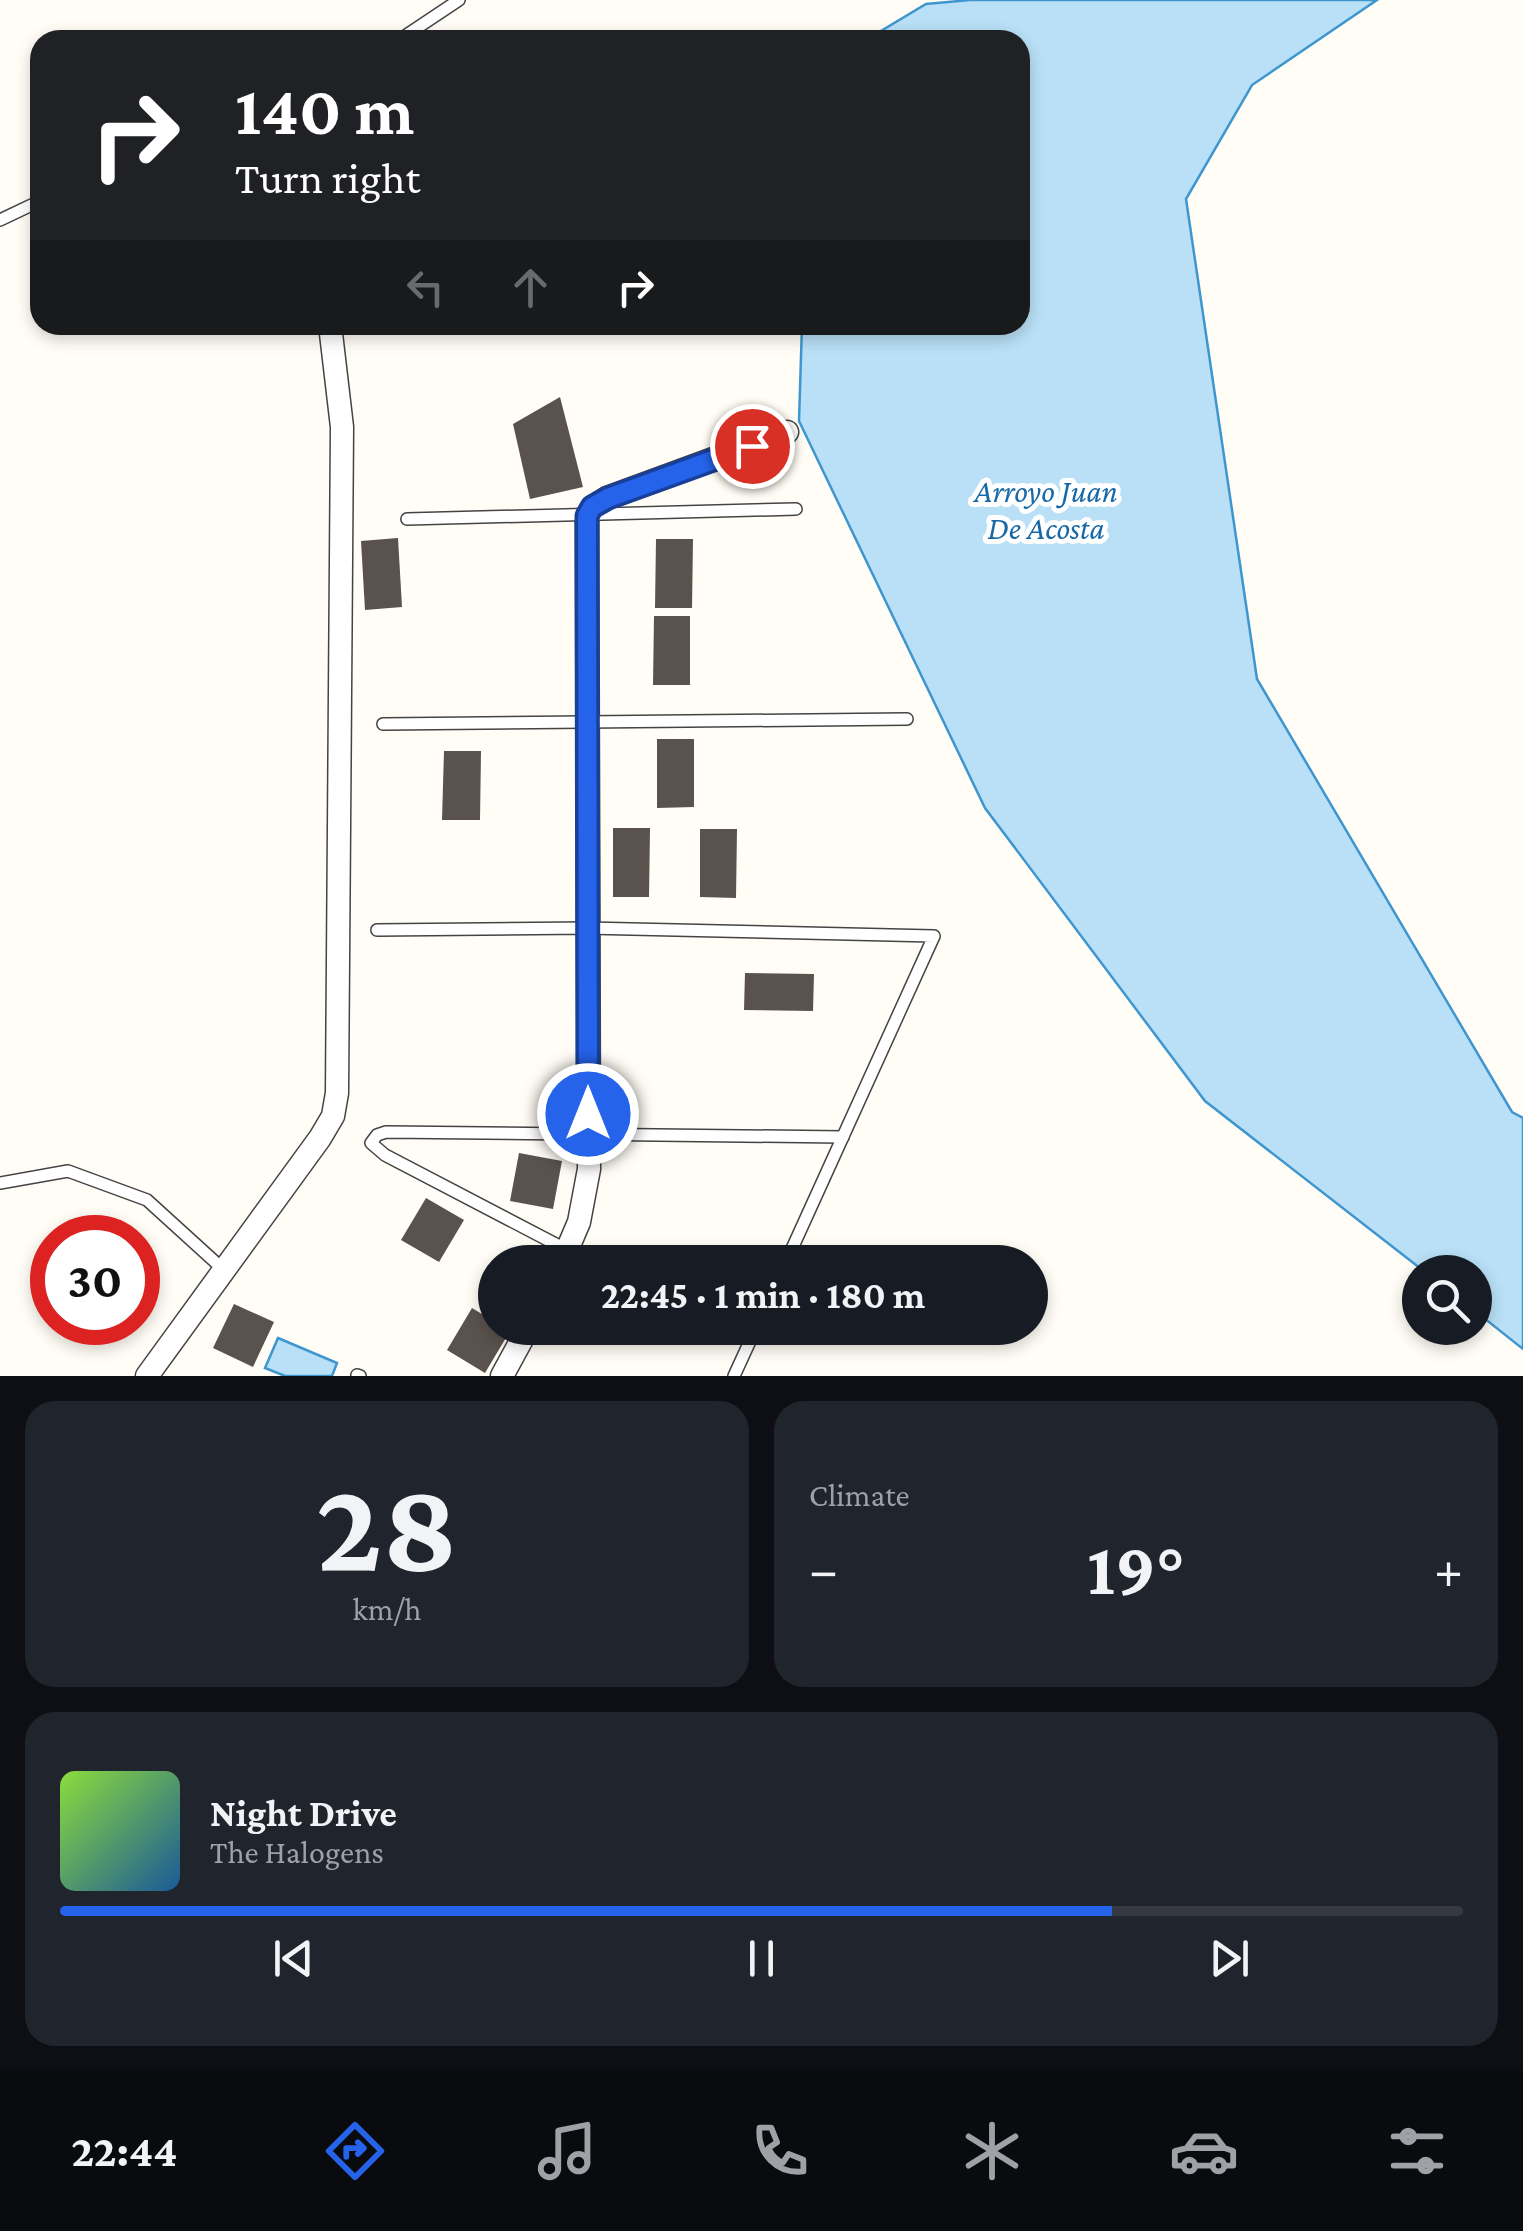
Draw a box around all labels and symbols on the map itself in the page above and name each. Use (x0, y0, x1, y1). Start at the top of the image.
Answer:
pin (710, 404, 795, 489)
water label: Arroyo Juan De Acosta (972, 473, 1118, 546)
position arrow (536, 1062, 640, 1166)
speed limit sign: 30 (30, 1215, 160, 1345)

